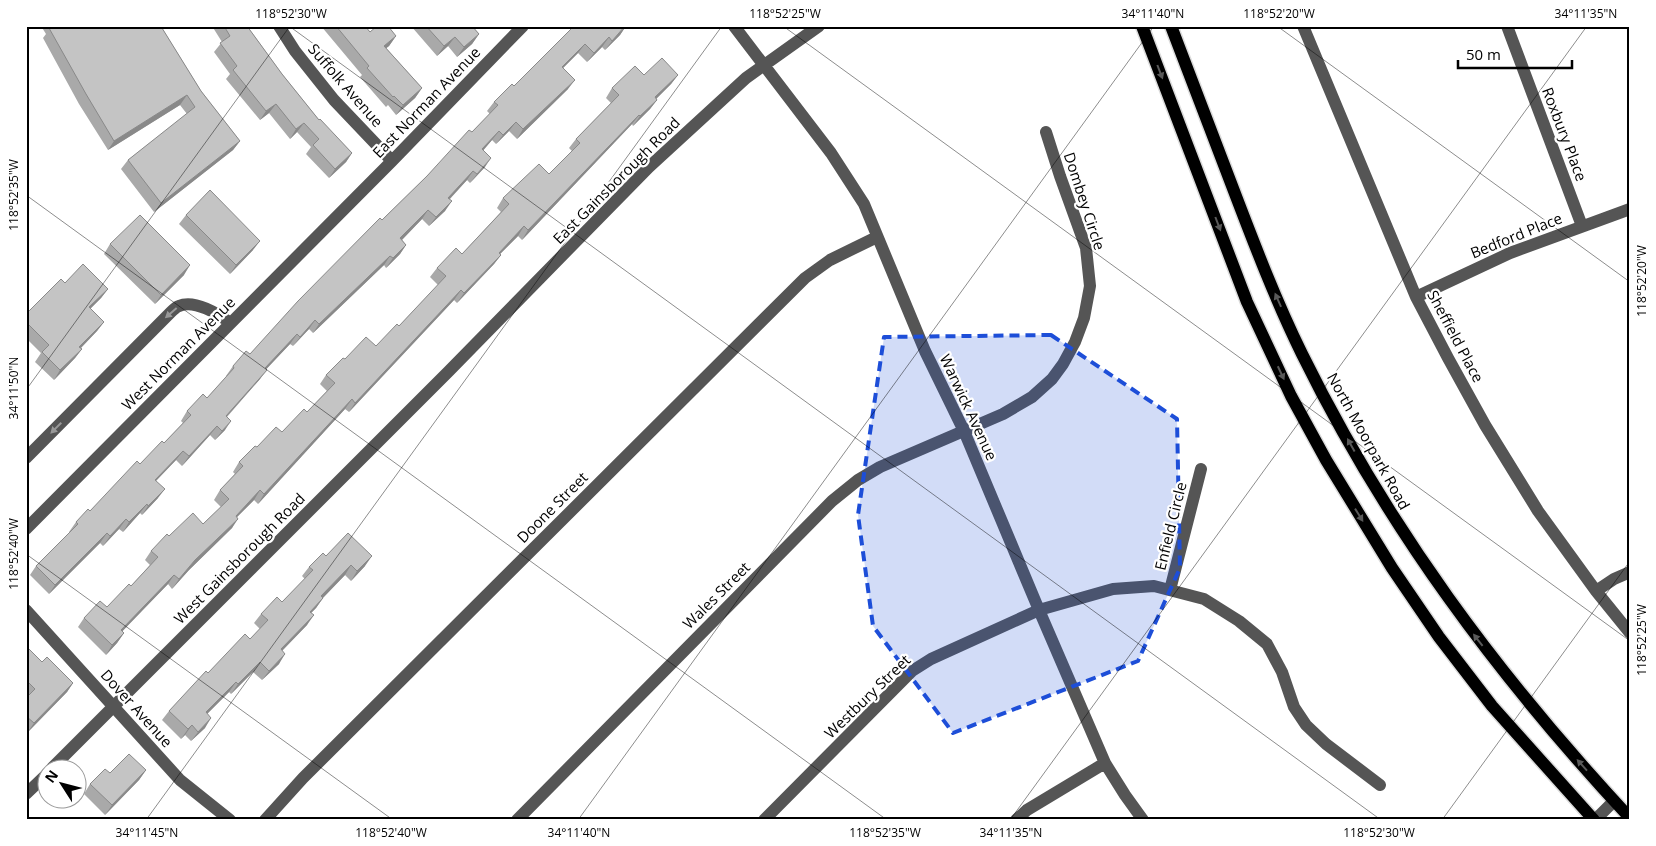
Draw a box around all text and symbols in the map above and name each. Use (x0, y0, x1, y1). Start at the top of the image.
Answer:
text: 118°52'30"W (255, 5, 327, 22)
text: 118°52'25"W (749, 5, 821, 22)
text: 34°11'40"N (1122, 5, 1184, 22)
text: 118°52'20"W (1243, 5, 1315, 22)
text: 34°11'35"N (1555, 5, 1617, 22)
scale bar (1458, 38, 1572, 70)
street label: Suffolk Avenue (304, 39, 388, 131)
street label: East Norman Avenue (368, 42, 484, 162)
text: 50 m (1466, 44, 1501, 64)
one-way arrow (1156, 65, 1164, 79)
street label: Roxbury Place (1538, 84, 1592, 184)
street label: East Gainsborough Road (548, 112, 684, 248)
street label: Dombey Circle (1060, 150, 1110, 252)
text: 118°52'35"W (5, 159, 22, 231)
street label: Bedford Place (1467, 207, 1565, 263)
one-way arrow (1214, 216, 1222, 231)
text: 118°52'20"W (1633, 245, 1650, 317)
street label: Sheffield Place (1423, 286, 1489, 386)
street label: West Norman Avenue (117, 292, 239, 414)
one-way arrow (1273, 293, 1281, 307)
one-way arrow (165, 307, 178, 318)
street label: Warwick Avenue (936, 351, 1002, 463)
text: 34°11'50"N (5, 357, 22, 419)
one-way arrow (1277, 366, 1285, 380)
street label: North Moorpark Road (1323, 369, 1415, 513)
one-way arrow (51, 421, 63, 433)
one-way arrow (1347, 438, 1355, 453)
street label: Doone Street (512, 467, 592, 547)
street label: Enfield Circle (1149, 480, 1191, 572)
street label: West Gainsborough Road (169, 488, 309, 628)
one-way arrow (1355, 509, 1364, 522)
text: 118°52'40"W (5, 518, 22, 590)
street label: Wales Street (678, 557, 754, 633)
text: 118°52'25"W (1633, 604, 1650, 676)
one-way arrow (1473, 633, 1483, 647)
street label: Westbury Street (820, 650, 914, 742)
street label: Dover Avenue (97, 665, 177, 751)
north arrow (38, 758, 88, 808)
one-way arrow (1576, 759, 1588, 771)
text: N (40, 766, 62, 786)
text: 34°11'45"N (116, 824, 178, 841)
text: 118°52'40"W (355, 824, 427, 841)
text: 34°11'40"N (548, 824, 610, 841)
text: 118°52'35"W (849, 824, 921, 841)
text: 34°11'35"N (980, 824, 1042, 841)
text: 118°52'30"W (1343, 824, 1415, 841)

